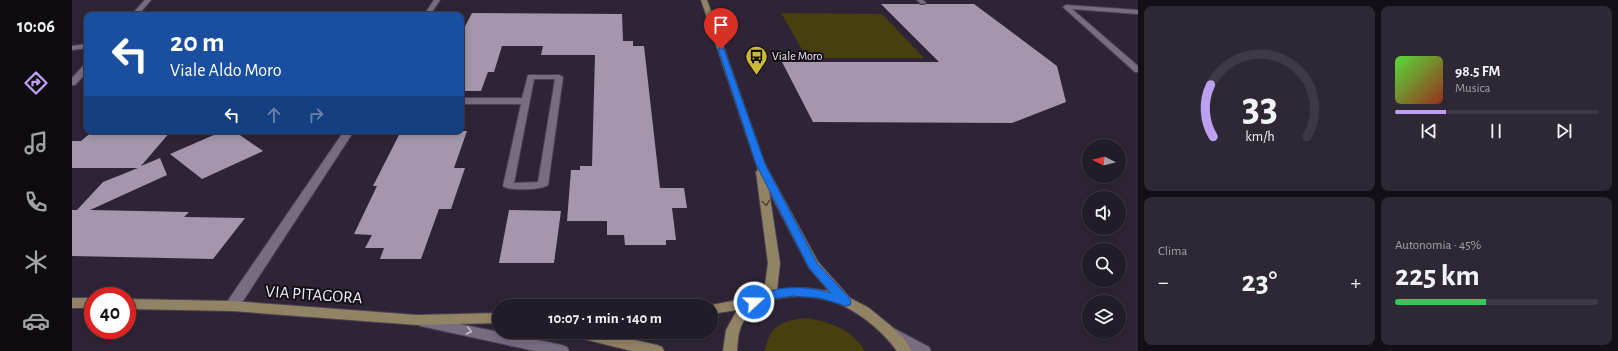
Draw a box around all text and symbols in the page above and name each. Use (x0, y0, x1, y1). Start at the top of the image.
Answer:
pin (704, 8, 738, 49)
icon: arrive (710, 14, 732, 36)
text: 10:06 (17, 18, 55, 36)
icon: left (104, 28, 156, 80)
text: 20 m (170, 29, 225, 57)
bus stop icon: Viale Moro (743, 43, 769, 76)
place label: Viale Moro (772, 50, 823, 62)
text: Viale Aldo Moro (170, 62, 282, 80)
text: 98.5 FM (1455, 64, 1500, 79)
icon: directions (22, 69, 50, 97)
text: Musica (1455, 82, 1490, 95)
text: 33 (1242, 86, 1277, 127)
icon: left (221, 104, 243, 126)
icon: ahead (263, 104, 285, 126)
icon: right (305, 104, 327, 126)
icon: previous (1418, 120, 1440, 142)
icon: pause (1485, 120, 1507, 142)
icon: next (1553, 120, 1575, 142)
icon: music (22, 129, 50, 157)
text: km/h (1245, 129, 1274, 143)
north arrow (1082, 139, 1126, 183)
map controls (1082, 139, 1126, 339)
icon: phone (22, 188, 50, 216)
button: sound (1082, 191, 1126, 235)
one-way arrow (761, 200, 770, 206)
text: Autonomia · 45% (1395, 239, 1481, 252)
button: search (1082, 243, 1126, 287)
text: Clima (1158, 245, 1188, 258)
icon: climate (22, 248, 50, 276)
text: 225 km (1395, 261, 1480, 291)
text: 23° (1242, 267, 1277, 297)
text: − (1158, 271, 1169, 293)
text: + (1350, 271, 1361, 293)
position arrow (733, 281, 775, 323)
street label: VIA PITAGORA (265, 283, 363, 306)
speed limit sign: 40 (84, 287, 136, 339)
button: layers (1082, 295, 1126, 339)
icon: car (22, 307, 50, 335)
text: 10:07 · 1 min · 140 m (548, 311, 662, 326)
one-way arrow (466, 327, 472, 335)

